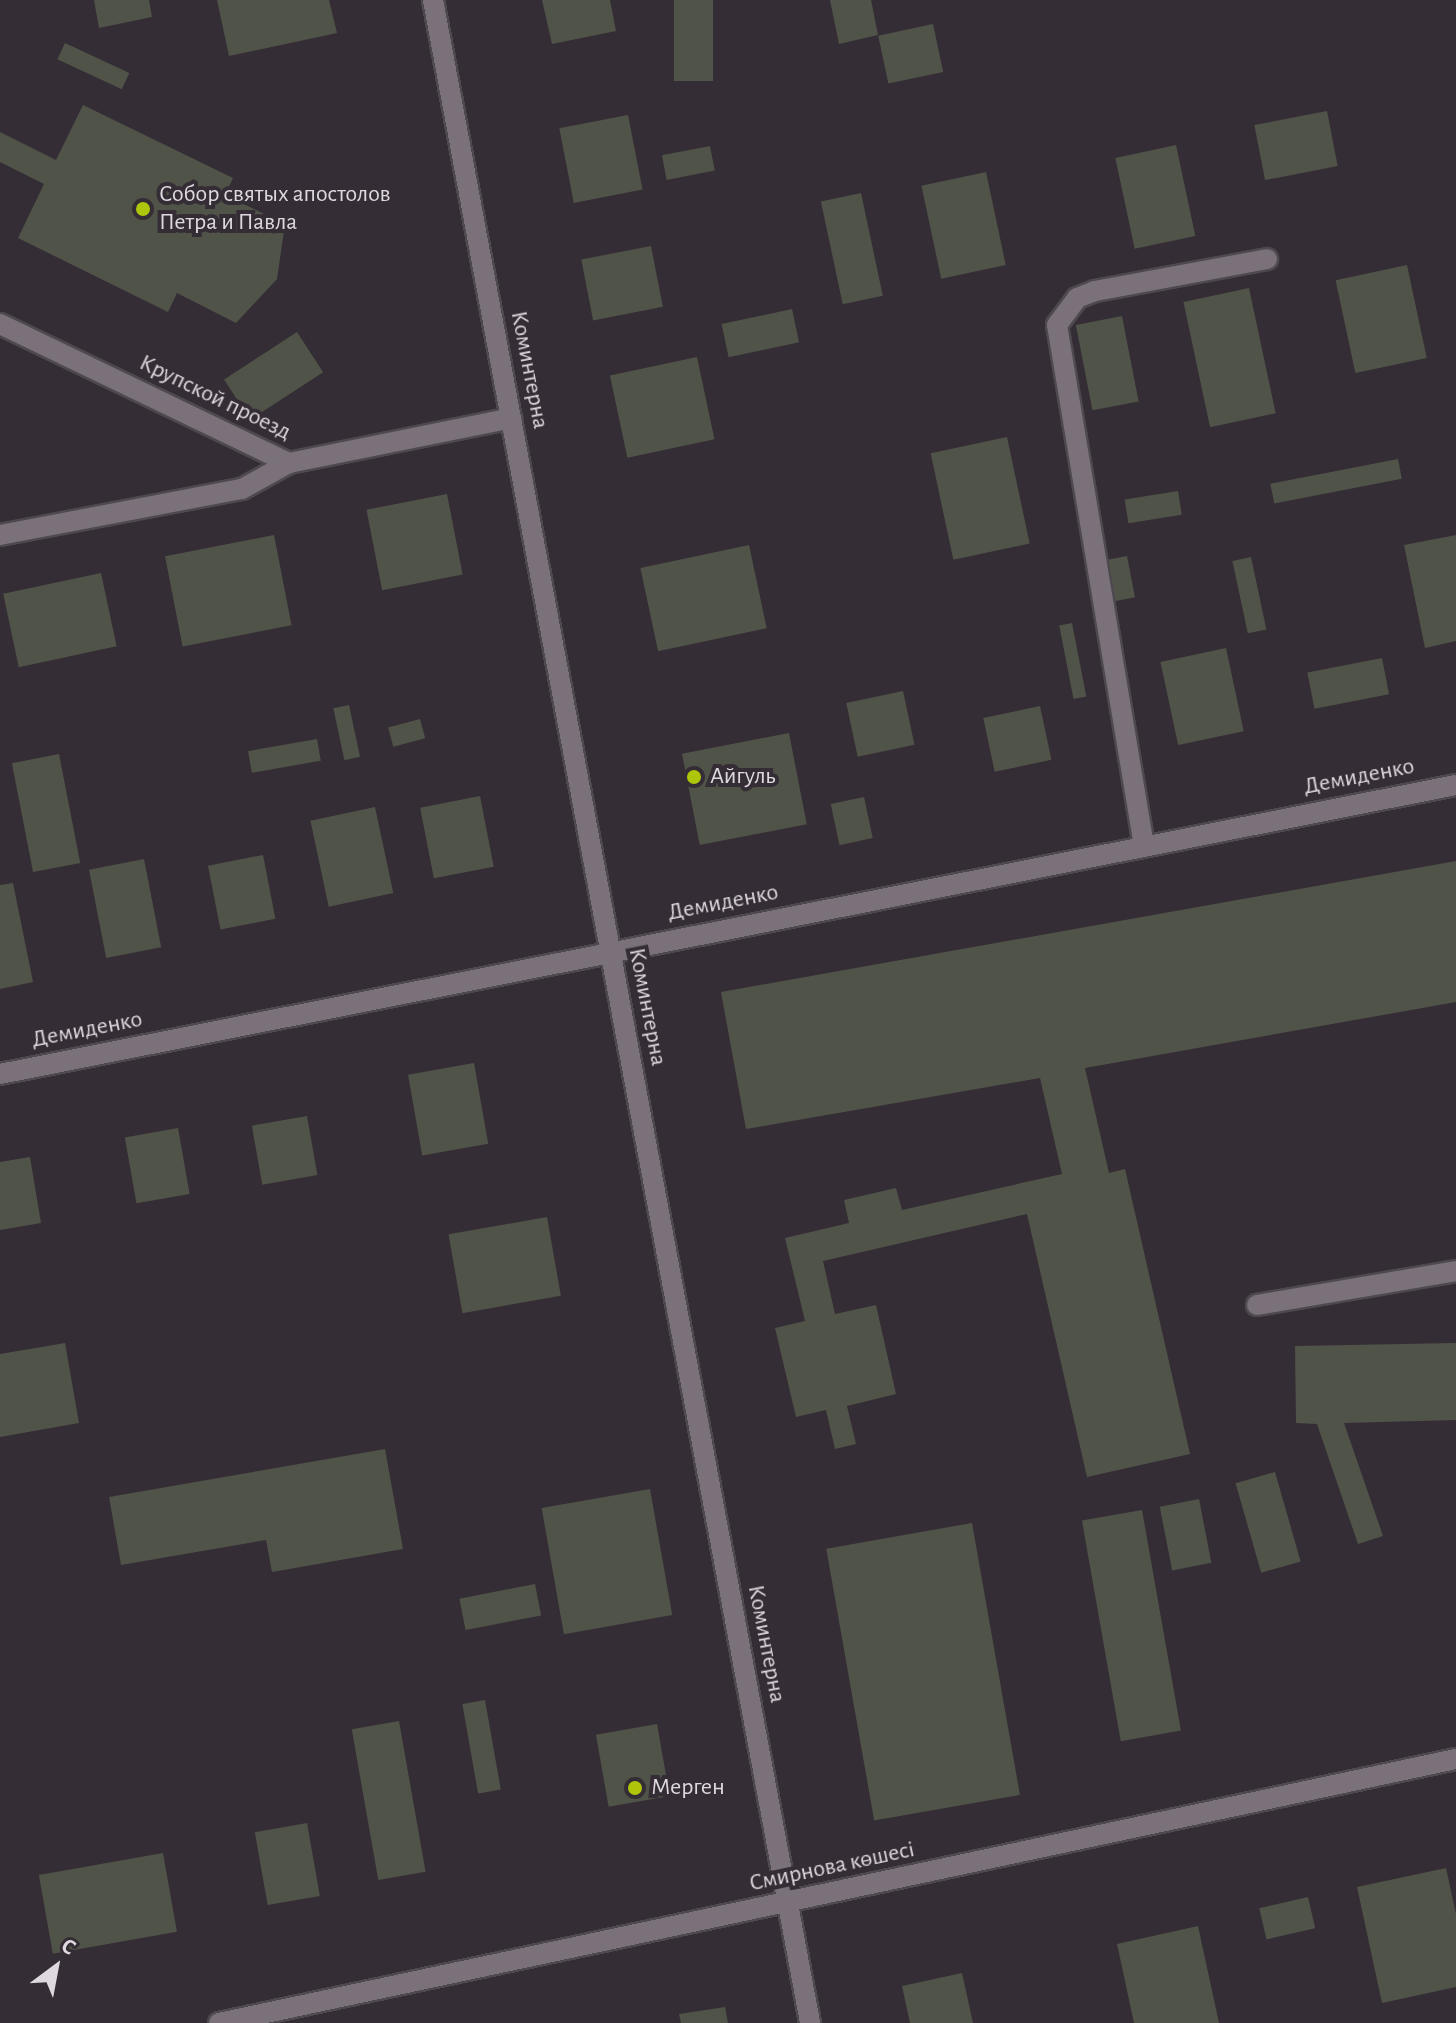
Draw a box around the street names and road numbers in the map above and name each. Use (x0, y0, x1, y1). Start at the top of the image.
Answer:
street label: Коминтерна (503, 309, 555, 431)
street label: Крупской проезд (134, 349, 296, 447)
street label: Демиденко (1301, 752, 1417, 802)
street label: Демиденко (665, 878, 781, 928)
street label: Коминтерна (621, 946, 673, 1068)
street label: Демиденко (29, 1005, 145, 1055)
street label: Коминтерна (740, 1583, 792, 1705)
street label: Смирнова көшесі (747, 1835, 917, 1899)

